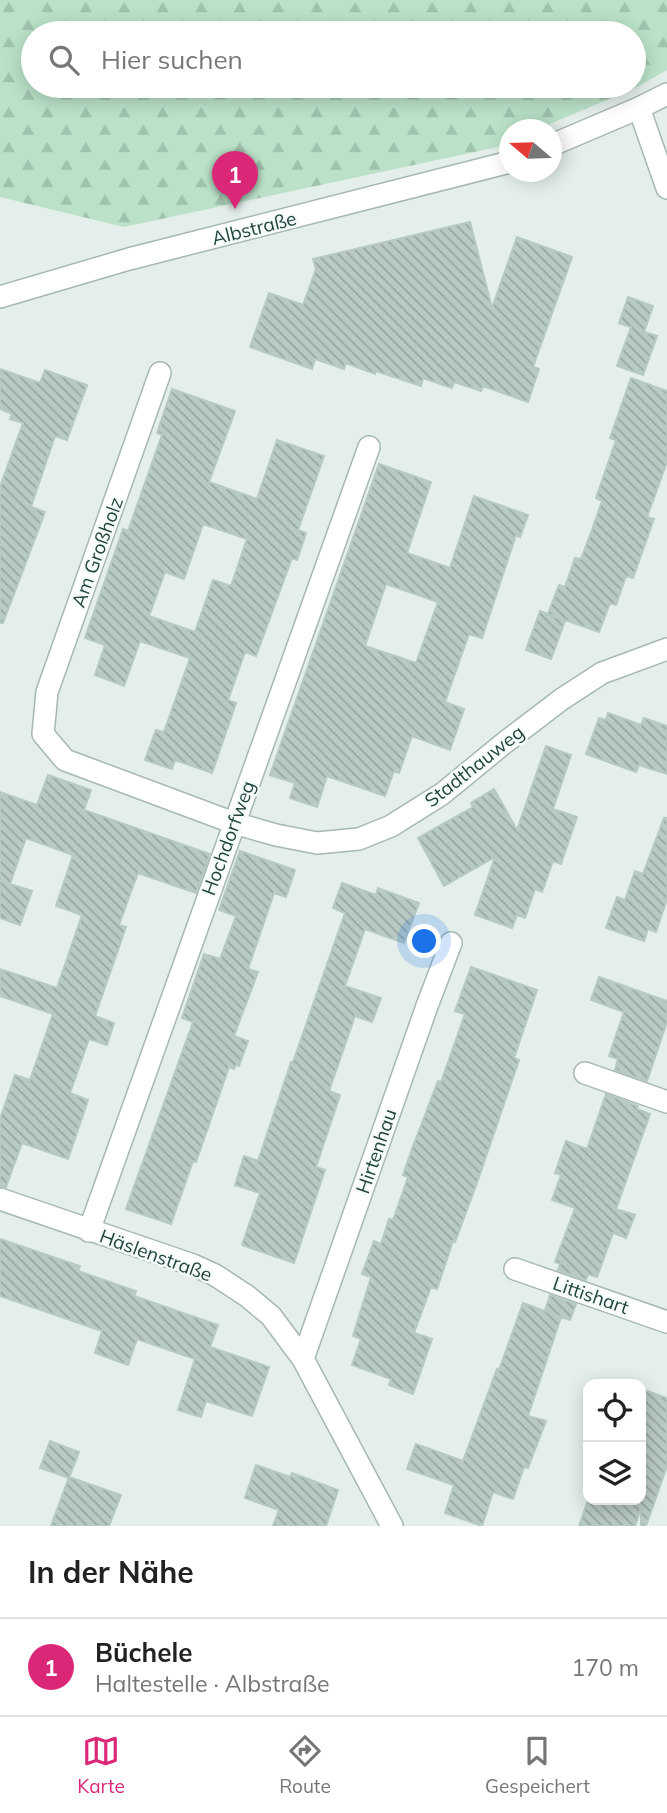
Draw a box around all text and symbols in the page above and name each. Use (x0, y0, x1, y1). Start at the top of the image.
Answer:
search box (21, 21, 646, 98)
icon: search (45, 41, 83, 79)
text: Hier suchen (101, 43, 243, 76)
north arrow (499, 119, 562, 182)
pin: 1 (212, 151, 258, 209)
street label: Albstraße (209, 206, 299, 250)
street label: Am Großholz (66, 493, 128, 610)
street label: Stadthauweg (419, 720, 529, 812)
street label: Hochdorfweg (196, 777, 260, 899)
your location (407, 924, 441, 958)
street label: Hirtenhau (350, 1105, 402, 1197)
street label: Häslenstraße (96, 1224, 216, 1286)
street label: Littishart (550, 1271, 632, 1319)
map controls (583, 1379, 646, 1505)
button: locate (583, 1379, 646, 1442)
button: layers (583, 1442, 646, 1505)
text: In der Nähe (28, 1553, 194, 1591)
text: Büchele (95, 1636, 193, 1669)
text: 1 (44, 1653, 58, 1682)
text: 170 m (571, 1653, 639, 1682)
text: Haltestelle · Albstraße (95, 1669, 330, 1698)
tab: Karte (77, 1732, 125, 1798)
tab: Route (279, 1732, 331, 1798)
tab: Gespeichert (485, 1732, 590, 1798)

